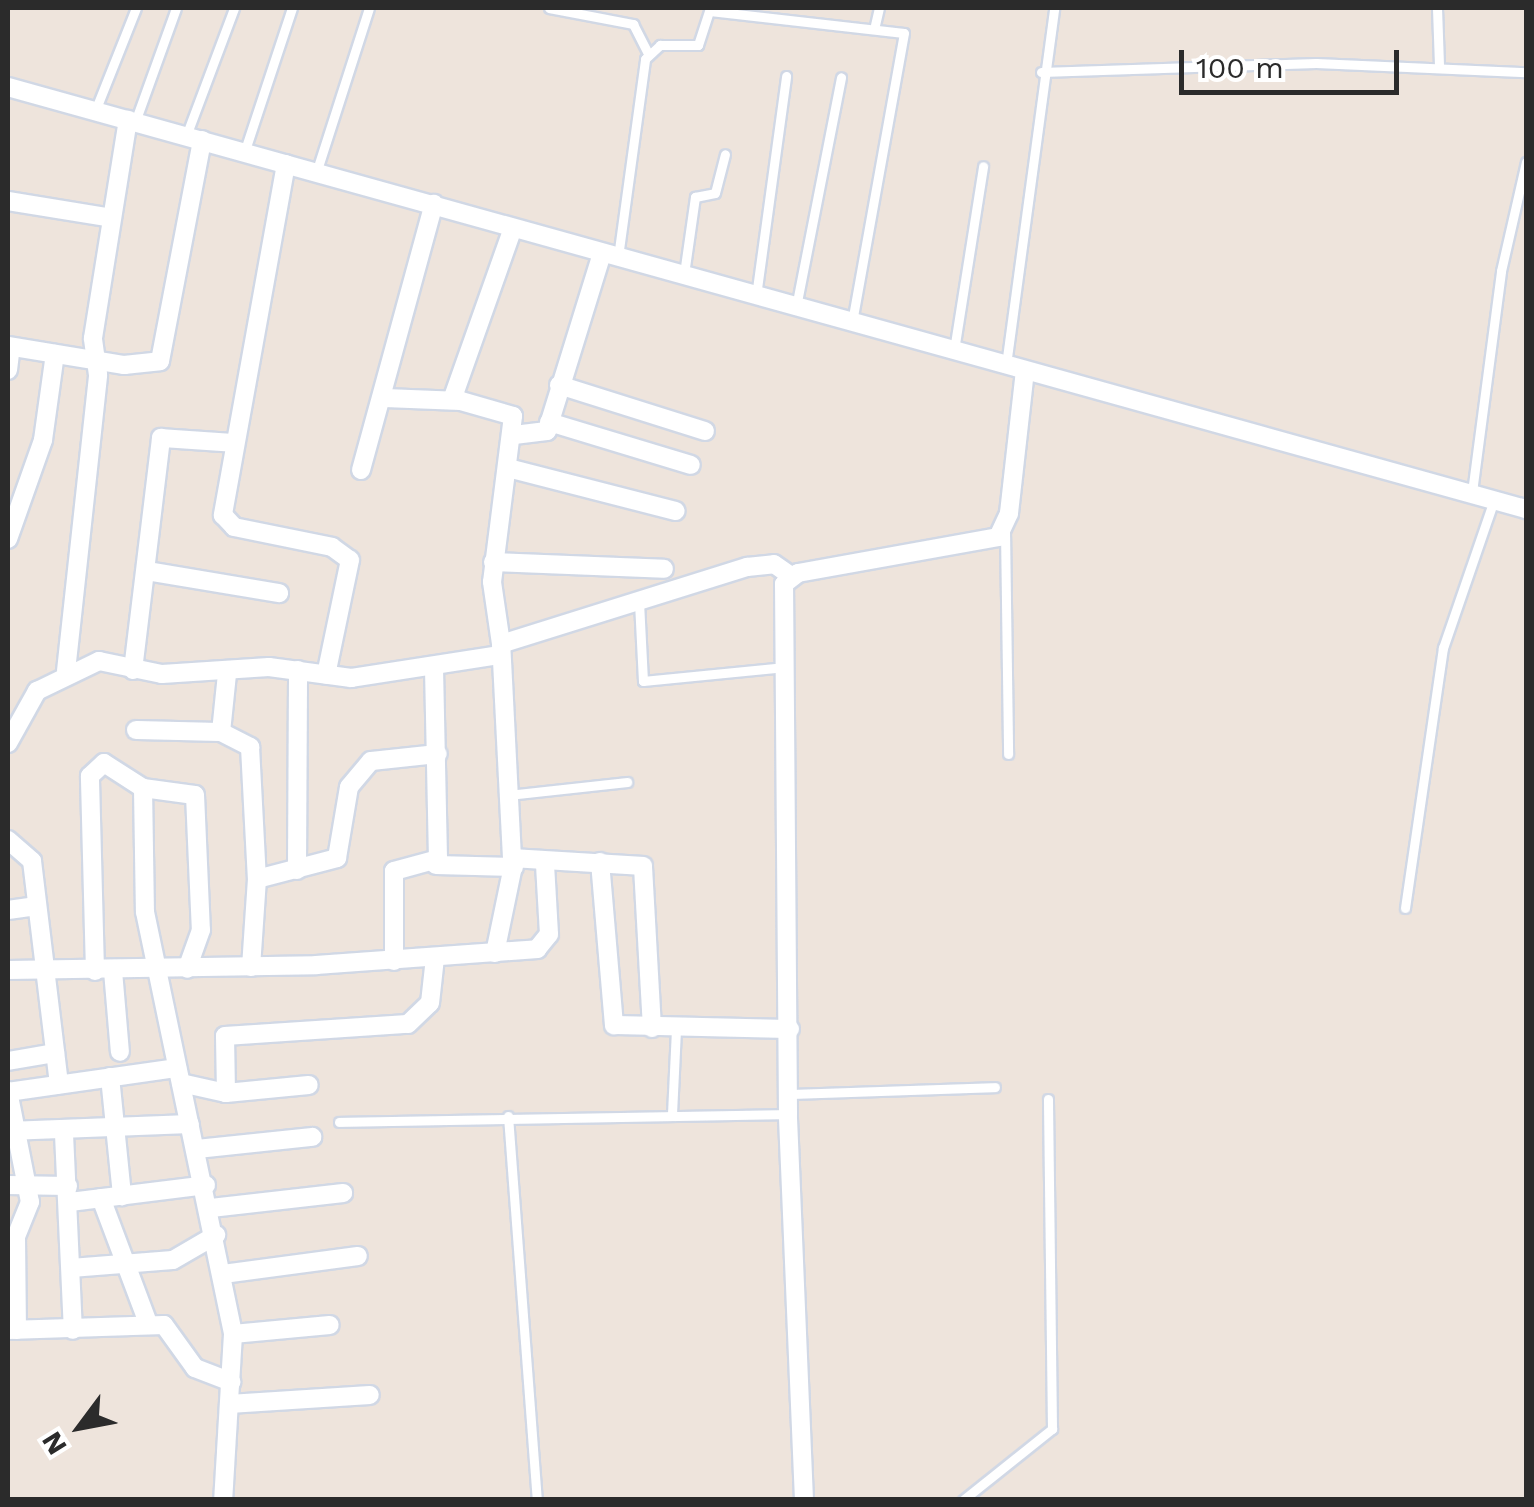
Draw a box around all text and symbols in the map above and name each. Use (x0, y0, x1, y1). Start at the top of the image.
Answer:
scale bar (1184, 30, 1404, 92)
text: 100 m (1196, 50, 1284, 85)
north arrow (30, 1377, 130, 1477)
text: N (35, 1426, 74, 1461)

